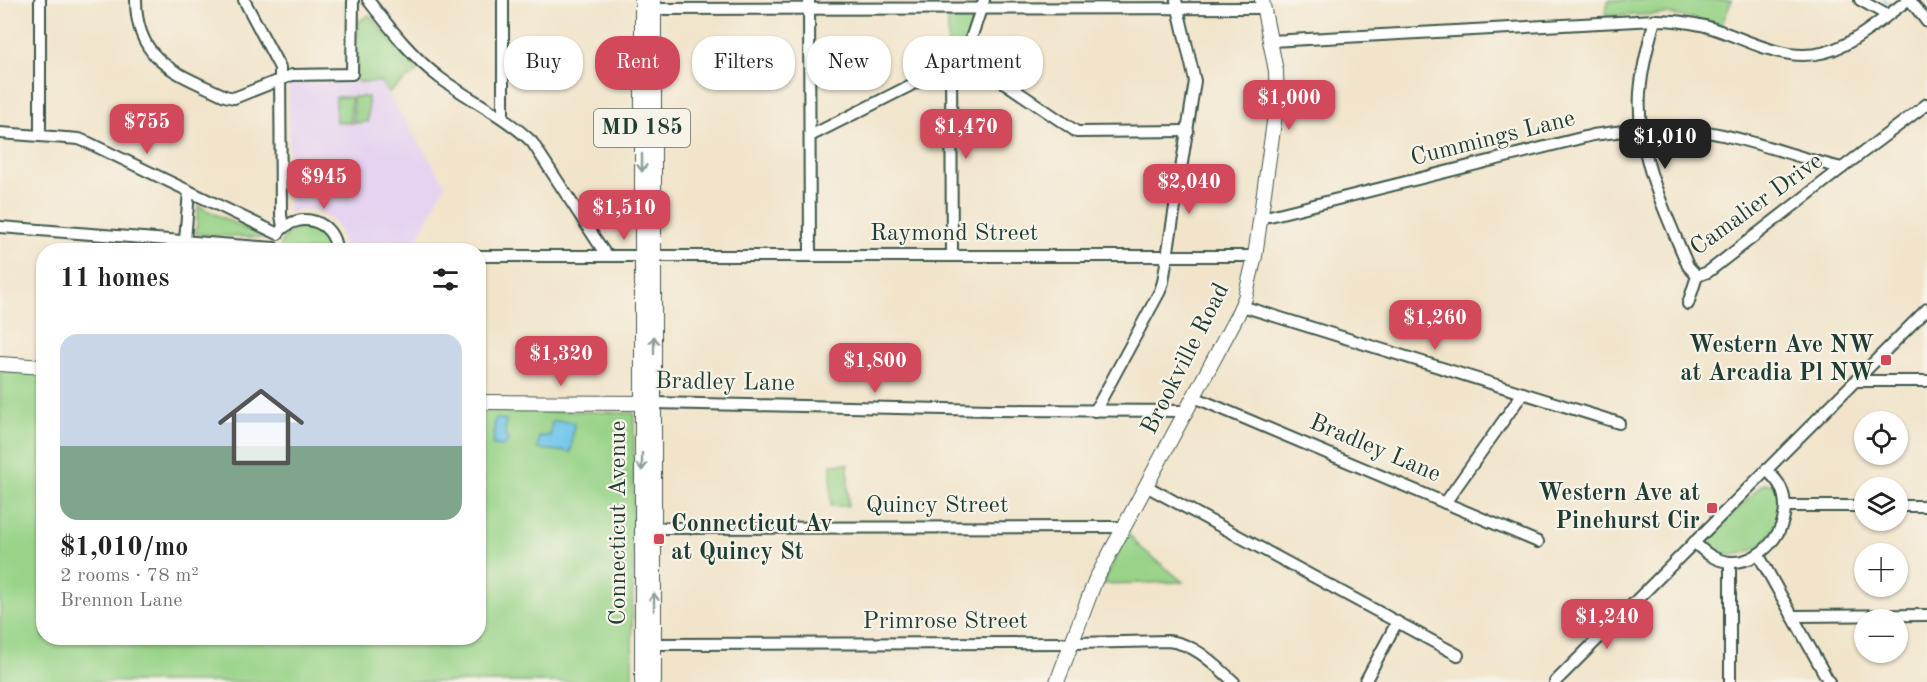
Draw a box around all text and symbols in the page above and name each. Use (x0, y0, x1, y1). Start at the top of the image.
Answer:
chip: Buy (504, 36, 583, 90)
chip: Rent (595, 36, 680, 90)
chip: Filters (692, 36, 795, 90)
chip: New (807, 36, 891, 90)
chip: Apartment (903, 36, 1043, 90)
pin: $1,000 (1240, 80, 1338, 131)
text: $1,000 (1257, 89, 1321, 109)
pin: $755 (111, 104, 183, 155)
street label: Cummings Lane (1408, 107, 1578, 171)
road number: MD 185 (594, 109, 690, 147)
pin: $1,470 (917, 109, 1015, 160)
text: $755 (124, 113, 170, 133)
text: $1,470 (934, 118, 998, 138)
pin: $1,010 (1616, 119, 1714, 170)
text: $1,010 (1633, 128, 1697, 148)
street label: Camalier Drive (1686, 149, 1828, 261)
one-way arrow (636, 153, 648, 173)
pin: $945 (288, 159, 360, 210)
pin: $2,040 (1140, 164, 1238, 215)
text: $945 (301, 168, 347, 188)
text: $2,040 (1157, 173, 1221, 193)
pin: $1,510 (575, 190, 673, 241)
text: $1,510 (592, 199, 656, 219)
street label: Raymond Street (870, 222, 1038, 246)
icon: filters (429, 263, 462, 296)
text: 11 homes (60, 266, 169, 292)
street label: Brookville Road (1138, 280, 1234, 438)
pin: $1,260 (1386, 300, 1484, 351)
text: $1,260 (1403, 309, 1467, 329)
place label: Western Ave NW at Arcadia Pl NW (1680, 334, 1874, 386)
one-way arrow (648, 335, 660, 355)
pin: $1,320 (512, 336, 610, 387)
pin: $1,800 (826, 343, 924, 394)
text: $1,320 (529, 345, 593, 365)
text: $1,800 (843, 352, 907, 372)
marker: Western Ave NW at Arcadia Pl NW (1879, 353, 1893, 367)
street label: Bradley Lane (655, 370, 795, 396)
icon: home (207, 373, 315, 481)
street label: Bradley Lane (1306, 411, 1444, 487)
map controls (1854, 411, 1908, 663)
button: locate (1854, 411, 1908, 465)
street label: Connecticut Avenue (607, 421, 631, 625)
one-way arrow (636, 451, 648, 471)
button: layers (1854, 477, 1908, 531)
place label: Western Ave at Pinehurst Cir (1538, 482, 1700, 534)
street label: Quincy Street (866, 494, 1008, 518)
marker: Western Ave at Pinehurst Cir (1705, 501, 1719, 515)
place label: Connecticut Av at Quincy St (671, 513, 833, 565)
marker: Connecticut Av at Quincy St (652, 532, 666, 546)
text: $1,010/mo (60, 535, 188, 561)
button: + (1854, 543, 1908, 597)
text: 2 rooms · 78 m² (60, 566, 199, 586)
text: Brennon Lane (60, 591, 182, 611)
one-way arrow (648, 593, 660, 613)
pin: $1,240 (1558, 599, 1656, 650)
text: $1,240 (1575, 608, 1639, 628)
button: − (1854, 609, 1908, 663)
street label: Primrose Street (862, 610, 1028, 634)

